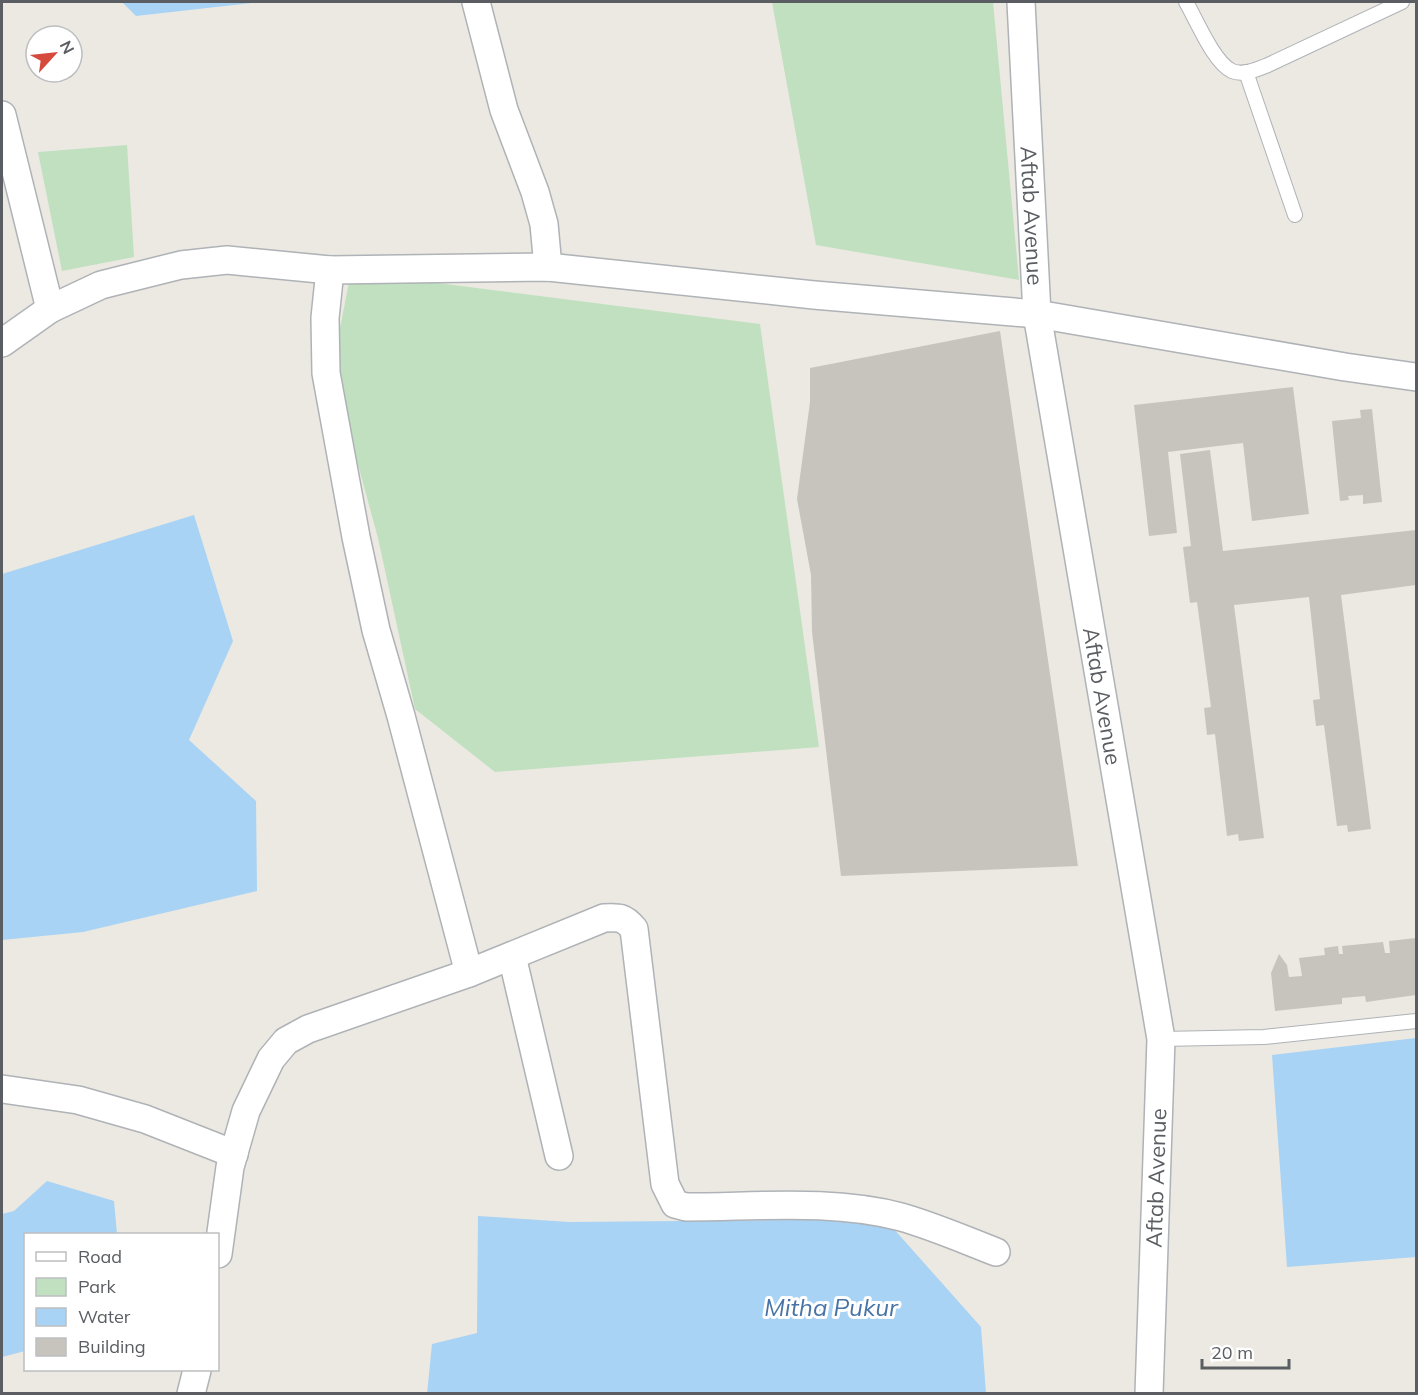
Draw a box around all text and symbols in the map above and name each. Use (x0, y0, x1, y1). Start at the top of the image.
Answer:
north arrow (24, 24, 84, 84)
text: N (56, 37, 79, 57)
street label: Aftab Avenue (1014, 145, 1050, 286)
street label: Aftab Avenue (1077, 625, 1128, 767)
street label: Aftab Avenue (1140, 1108, 1172, 1248)
legend (24, 1233, 219, 1371)
text: Road (78, 1245, 122, 1268)
text: Park (78, 1275, 117, 1298)
water label: Mitha Pukur (764, 1292, 899, 1322)
text: Water (78, 1305, 131, 1328)
scale bar (1202, 1332, 1289, 1370)
text: Building (78, 1335, 146, 1358)
text: 20 m (1211, 1341, 1253, 1364)

